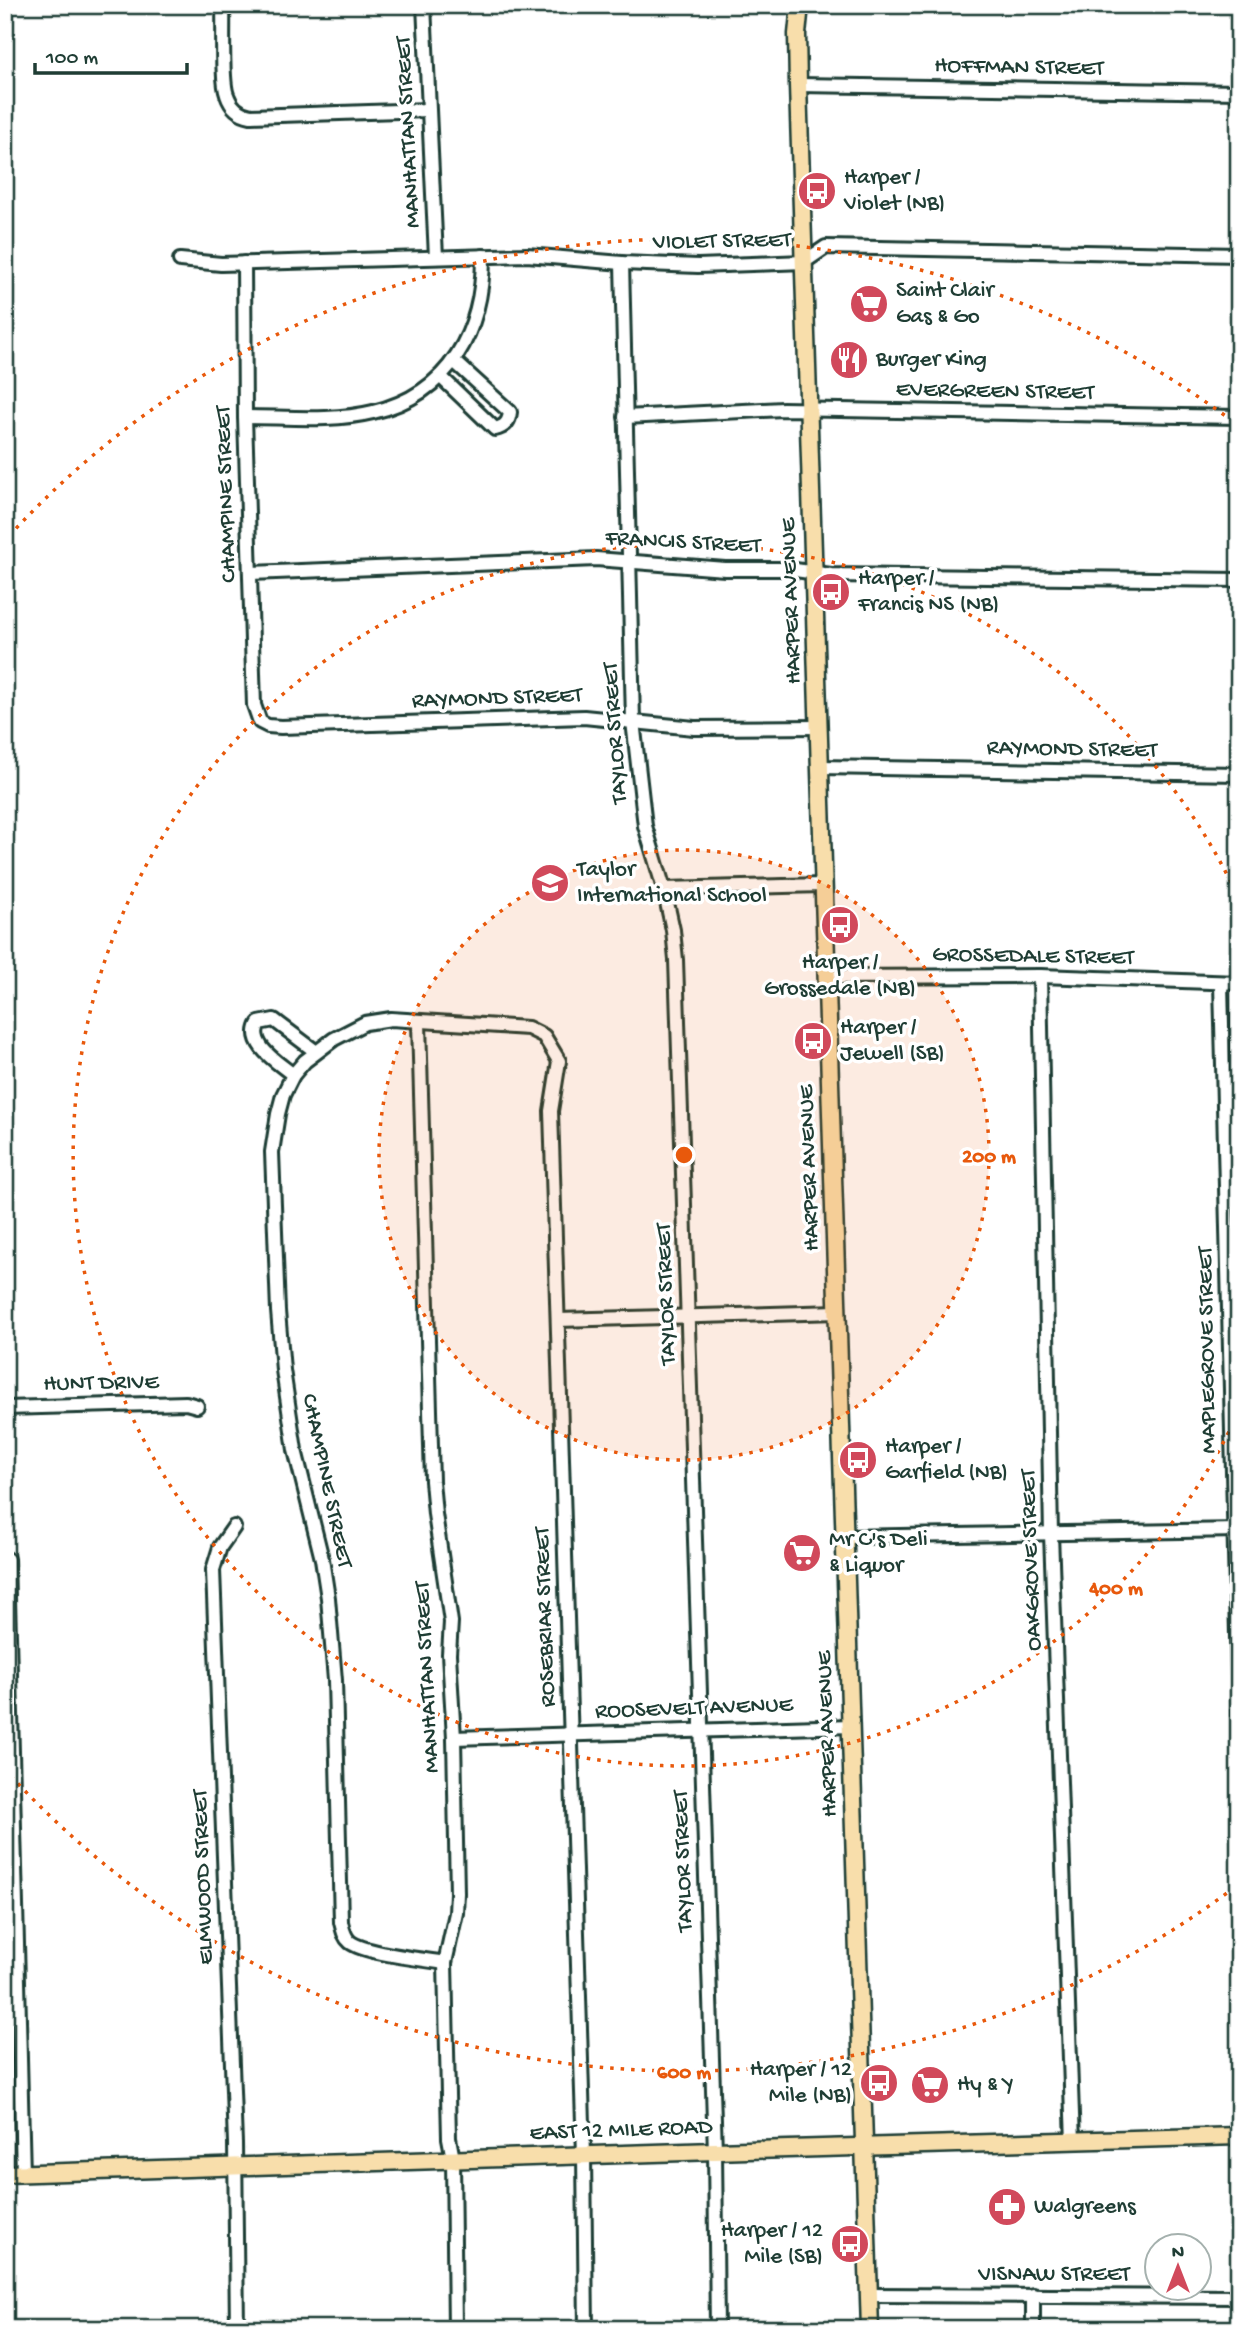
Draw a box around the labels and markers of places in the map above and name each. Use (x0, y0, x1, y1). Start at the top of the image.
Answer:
place label: Harper / Violet (NB) (843, 165, 945, 218)
bus stop icon: Harper / Violet (NB) (796, 170, 838, 212)
place label: Saint Clair Gas & Go (896, 278, 995, 331)
supermarket icon: Saint Clair Gas & Go (848, 283, 890, 325)
restaurant icon: Burger King (828, 339, 870, 381)
place label: Burger King (875, 347, 987, 374)
place label: Harper / Francis NS (NB) (857, 566, 999, 619)
bus stop icon: Harper / Francis NS (NB) (810, 571, 852, 613)
place label: Taylor International School (575, 857, 767, 910)
school or university icon: Taylor International School (529, 862, 571, 904)
bus stop icon: Harper / Grossedale (NB) (819, 904, 861, 946)
place label: Harper / Grossedale (NB) (764, 950, 916, 1003)
place label: Harper / Jewell (SB) (840, 1015, 945, 1068)
bus stop icon: Harper / Jewell (SB) (792, 1020, 834, 1062)
centre of rings (672, 1143, 696, 1167)
place label: Harper / Garfield (NB) (885, 1434, 1008, 1487)
bus stop icon: Harper / Garfield (NB) (837, 1439, 879, 1481)
place label: Mr C's Deli & Liquor (829, 1527, 928, 1580)
supermarket icon: Mr C's Deli & Liquor (781, 1532, 823, 1574)
place label: Harper / 12 Mile (NB) (750, 2057, 852, 2110)
bus stop icon: Harper / 12 Mile (NB) (858, 2062, 900, 2104)
supermarket icon: Hy & Y (909, 2064, 951, 2106)
place label: Hy & Y (957, 2072, 1014, 2099)
pharmacy icon: Walgreens (986, 2186, 1028, 2228)
place label: Walgreens (1034, 2194, 1136, 2221)
place label: Harper / 12 Mile (SB) (721, 2218, 823, 2271)
bus stop icon: Harper / 12 Mile (SB) (829, 2223, 871, 2265)

